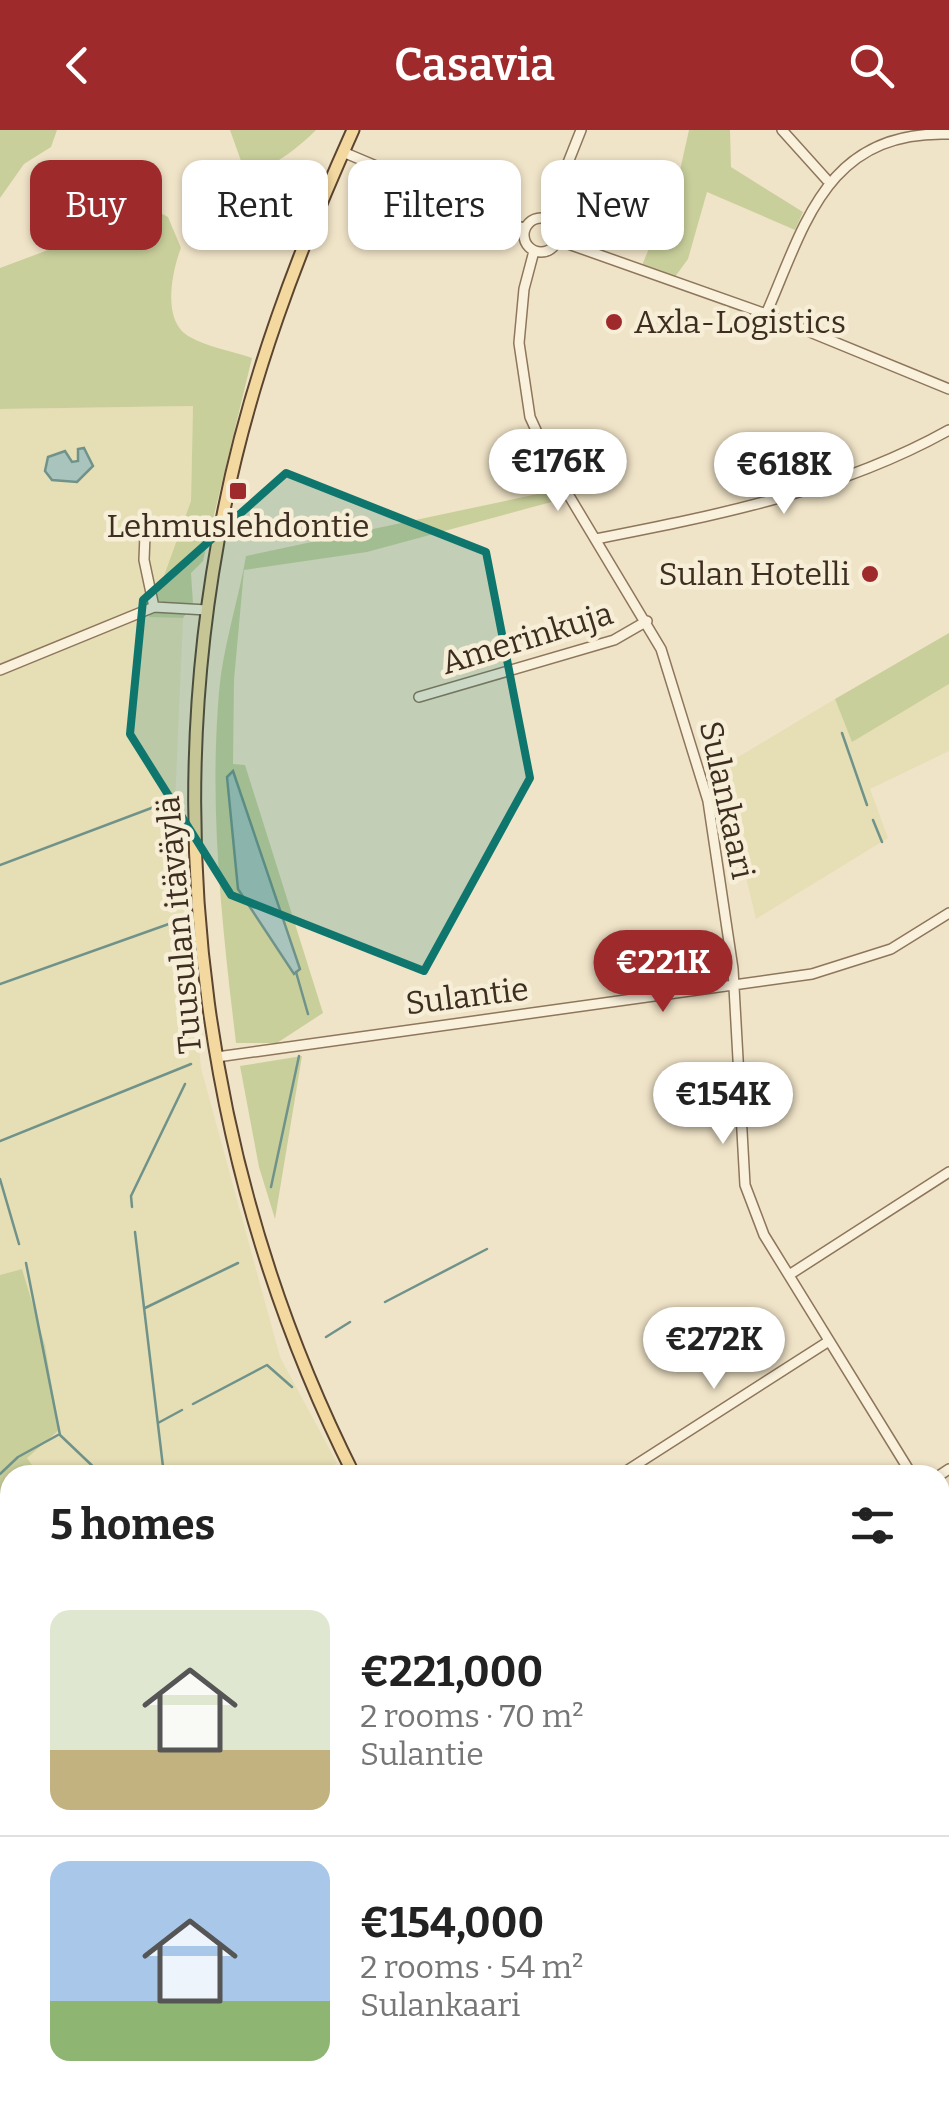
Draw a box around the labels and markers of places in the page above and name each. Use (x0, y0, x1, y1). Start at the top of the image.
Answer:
place label: Axla-Logistics (634, 303, 846, 341)
marker: Axla-Logistics (603, 311, 625, 333)
pin: €176K (488, 429, 628, 514)
pin: €618K (714, 432, 854, 517)
marker: Lehmuslehdontie (227, 480, 249, 502)
place label: Lehmuslehdontie (106, 507, 370, 545)
place label: Sulan Hotelli (659, 555, 850, 593)
marker: Sulan Hotelli (859, 563, 881, 585)
pin: €221K (593, 930, 733, 1015)
pin: €154K (653, 1062, 793, 1147)
pin: €272K (644, 1307, 784, 1392)

